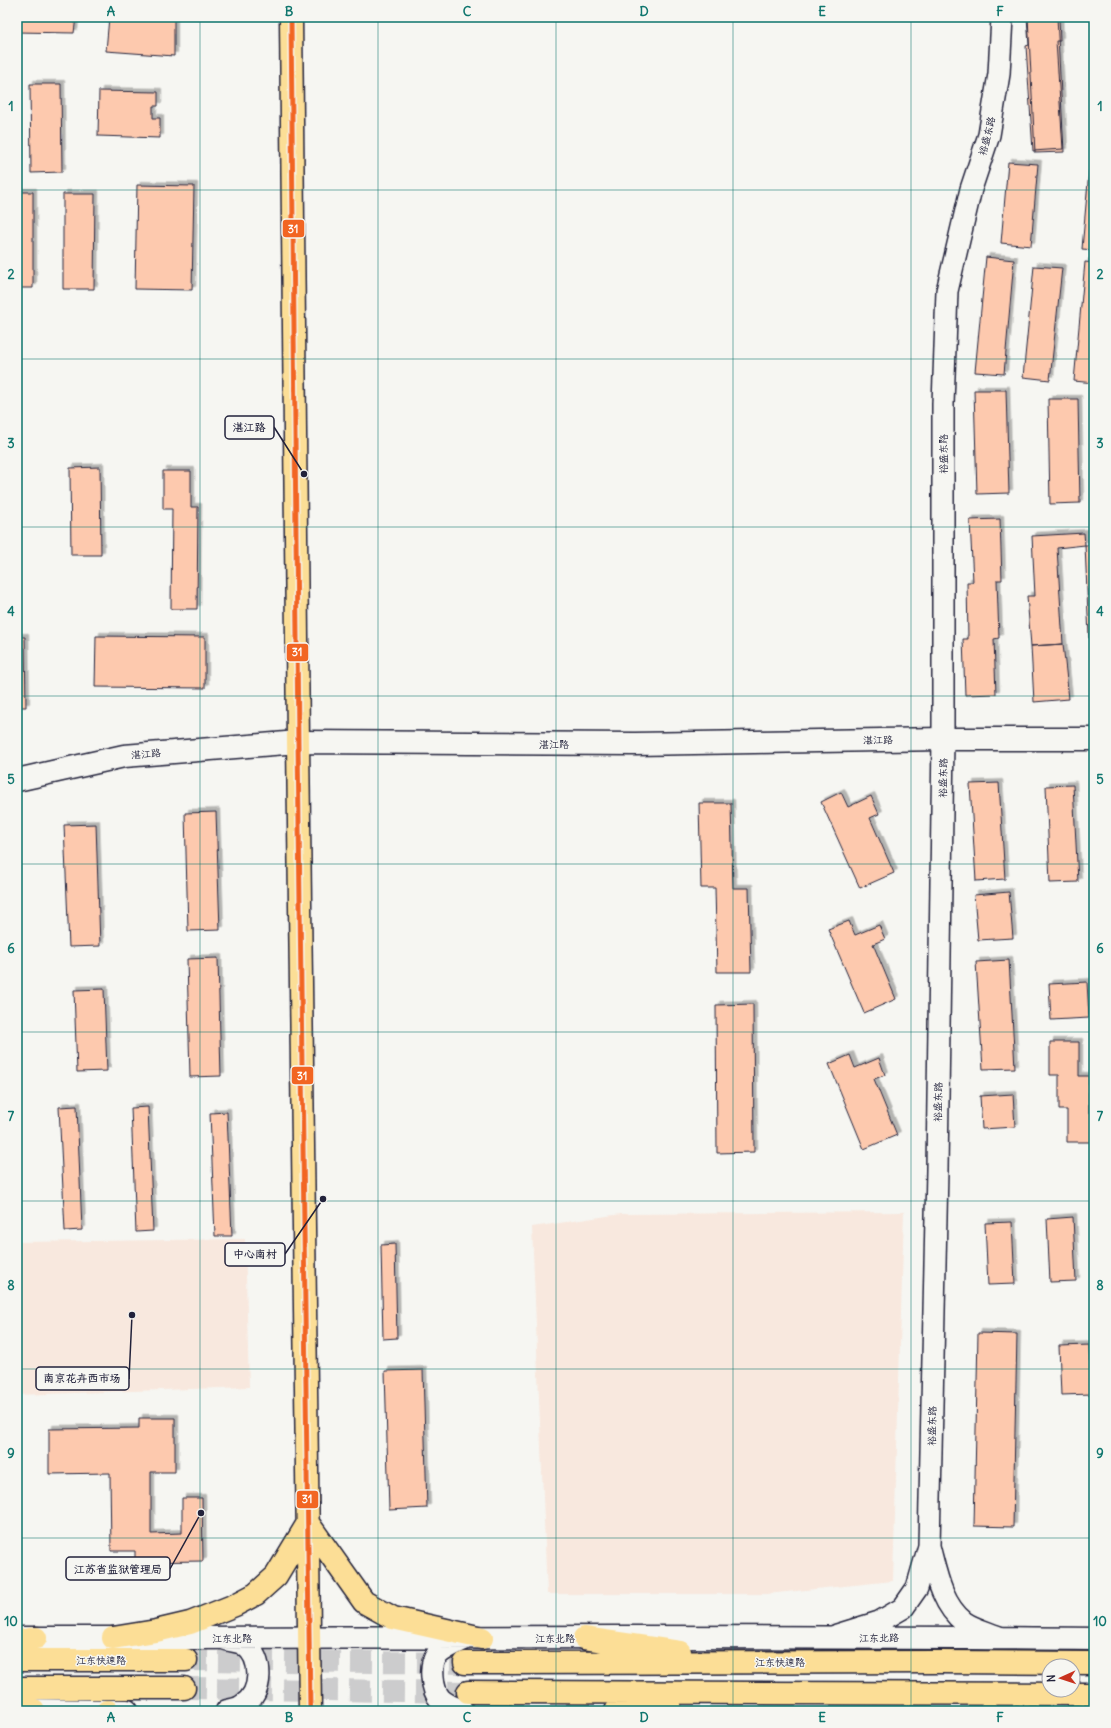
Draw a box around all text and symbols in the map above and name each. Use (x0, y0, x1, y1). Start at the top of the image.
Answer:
text: A (107, 3, 116, 20)
text: B (285, 3, 294, 20)
text: C (463, 3, 472, 20)
text: D (639, 3, 649, 20)
text: E (818, 3, 826, 20)
text: F (996, 3, 1004, 20)
text: 1 (8, 98, 14, 115)
text: 1 (1097, 98, 1103, 115)
street label: 裕盛东路 (976, 115, 998, 157)
line badge: 31 (282, 219, 305, 238)
text: 31 (288, 222, 298, 236)
text: 2 (7, 266, 15, 283)
text: 2 (1096, 266, 1104, 283)
callout: 湛江路 (225, 416, 274, 439)
text: 湛江路 (233, 420, 266, 434)
street label: 裕盛东路 (937, 434, 950, 474)
text: 3 (7, 435, 15, 452)
text: 3 (1096, 435, 1104, 452)
text: 4 (7, 603, 15, 620)
text: 4 (1096, 603, 1104, 620)
line badge: 31 (286, 643, 309, 662)
text: 31 (292, 645, 302, 659)
street label: 湛江路 (863, 733, 893, 747)
street label: 湛江路 (539, 738, 569, 751)
street label: 湛江路 (130, 746, 162, 762)
street label: 裕盛东路 (936, 758, 950, 798)
text: 5 (7, 771, 15, 788)
text: 5 (1096, 771, 1104, 788)
text: 6 (7, 940, 15, 957)
text: 6 (1096, 940, 1104, 957)
line badge: 31 (291, 1066, 314, 1085)
text: 31 (297, 1069, 307, 1083)
street label: 裕盛东路 (931, 1082, 945, 1122)
text: 7 (8, 1108, 15, 1125)
text: 7 (1097, 1108, 1104, 1125)
callout: 中心南村 (225, 1243, 285, 1266)
text: 中心南村 (233, 1247, 277, 1261)
text: 8 (7, 1277, 15, 1294)
text: 8 (1096, 1277, 1104, 1294)
callout: 南京花卉西市场 (36, 1367, 129, 1390)
text: 南京花卉西市场 (44, 1371, 121, 1385)
street label: 裕盛东路 (925, 1406, 939, 1446)
text: 9 (7, 1445, 15, 1462)
text: 9 (1096, 1445, 1104, 1462)
line badge: 31 (296, 1490, 319, 1509)
text: 31 (302, 1492, 312, 1506)
callout: 江苏省监狱管理局 (66, 1557, 170, 1580)
text: 江苏省监狱管理局 (74, 1562, 162, 1576)
text: 10 (4, 1613, 18, 1630)
text: 10 (1093, 1613, 1107, 1630)
street label: 江东北路 (859, 1631, 899, 1645)
street label: 江东北路 (212, 1632, 252, 1645)
street label: 江东北路 (535, 1632, 575, 1645)
street label: 江东快速路 (76, 1654, 126, 1667)
street label: 江东快速路 (755, 1656, 805, 1669)
north arrow (1041, 1658, 1081, 1698)
text: N (1044, 1674, 1058, 1683)
text: A (107, 1709, 116, 1726)
text: B (285, 1709, 294, 1726)
text: C (463, 1709, 472, 1726)
text: D (639, 1709, 649, 1726)
text: E (818, 1709, 826, 1726)
text: F (996, 1709, 1004, 1726)

